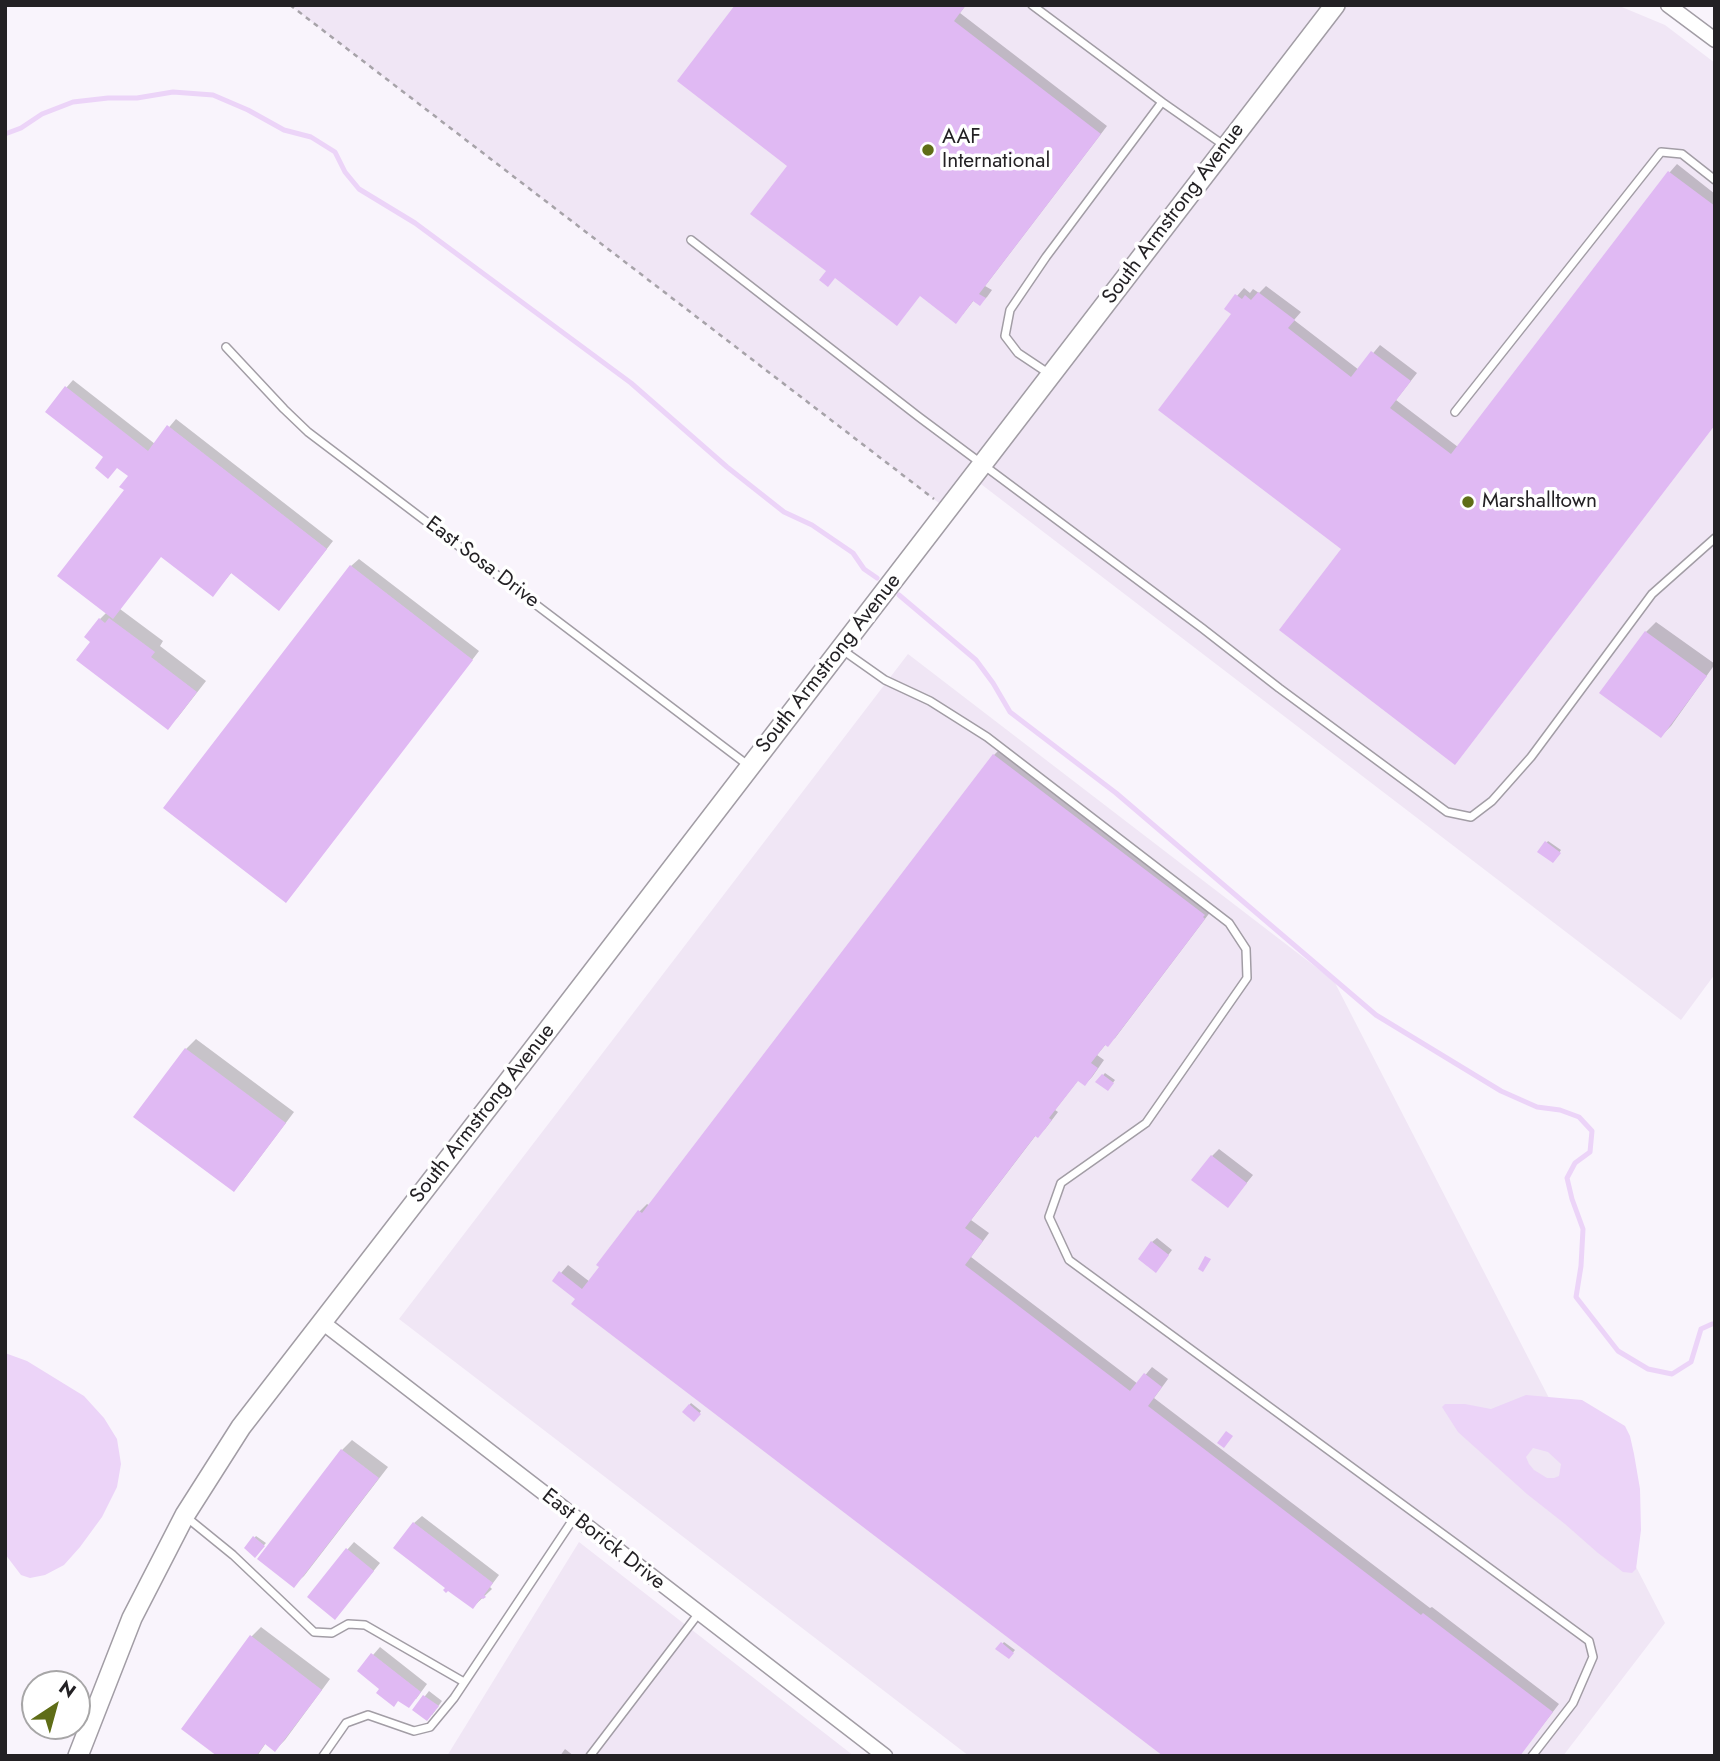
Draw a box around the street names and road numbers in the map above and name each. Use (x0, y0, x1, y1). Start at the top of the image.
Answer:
street label: South Armstrong Avenue (1098, 118, 1250, 310)
street label: East Sosa Drive (420, 512, 544, 614)
street label: South Armstrong Avenue (751, 569, 907, 759)
street label: South Armstrong Avenue (405, 1019, 561, 1209)
street label: East Borick Drive (536, 1484, 670, 1596)

